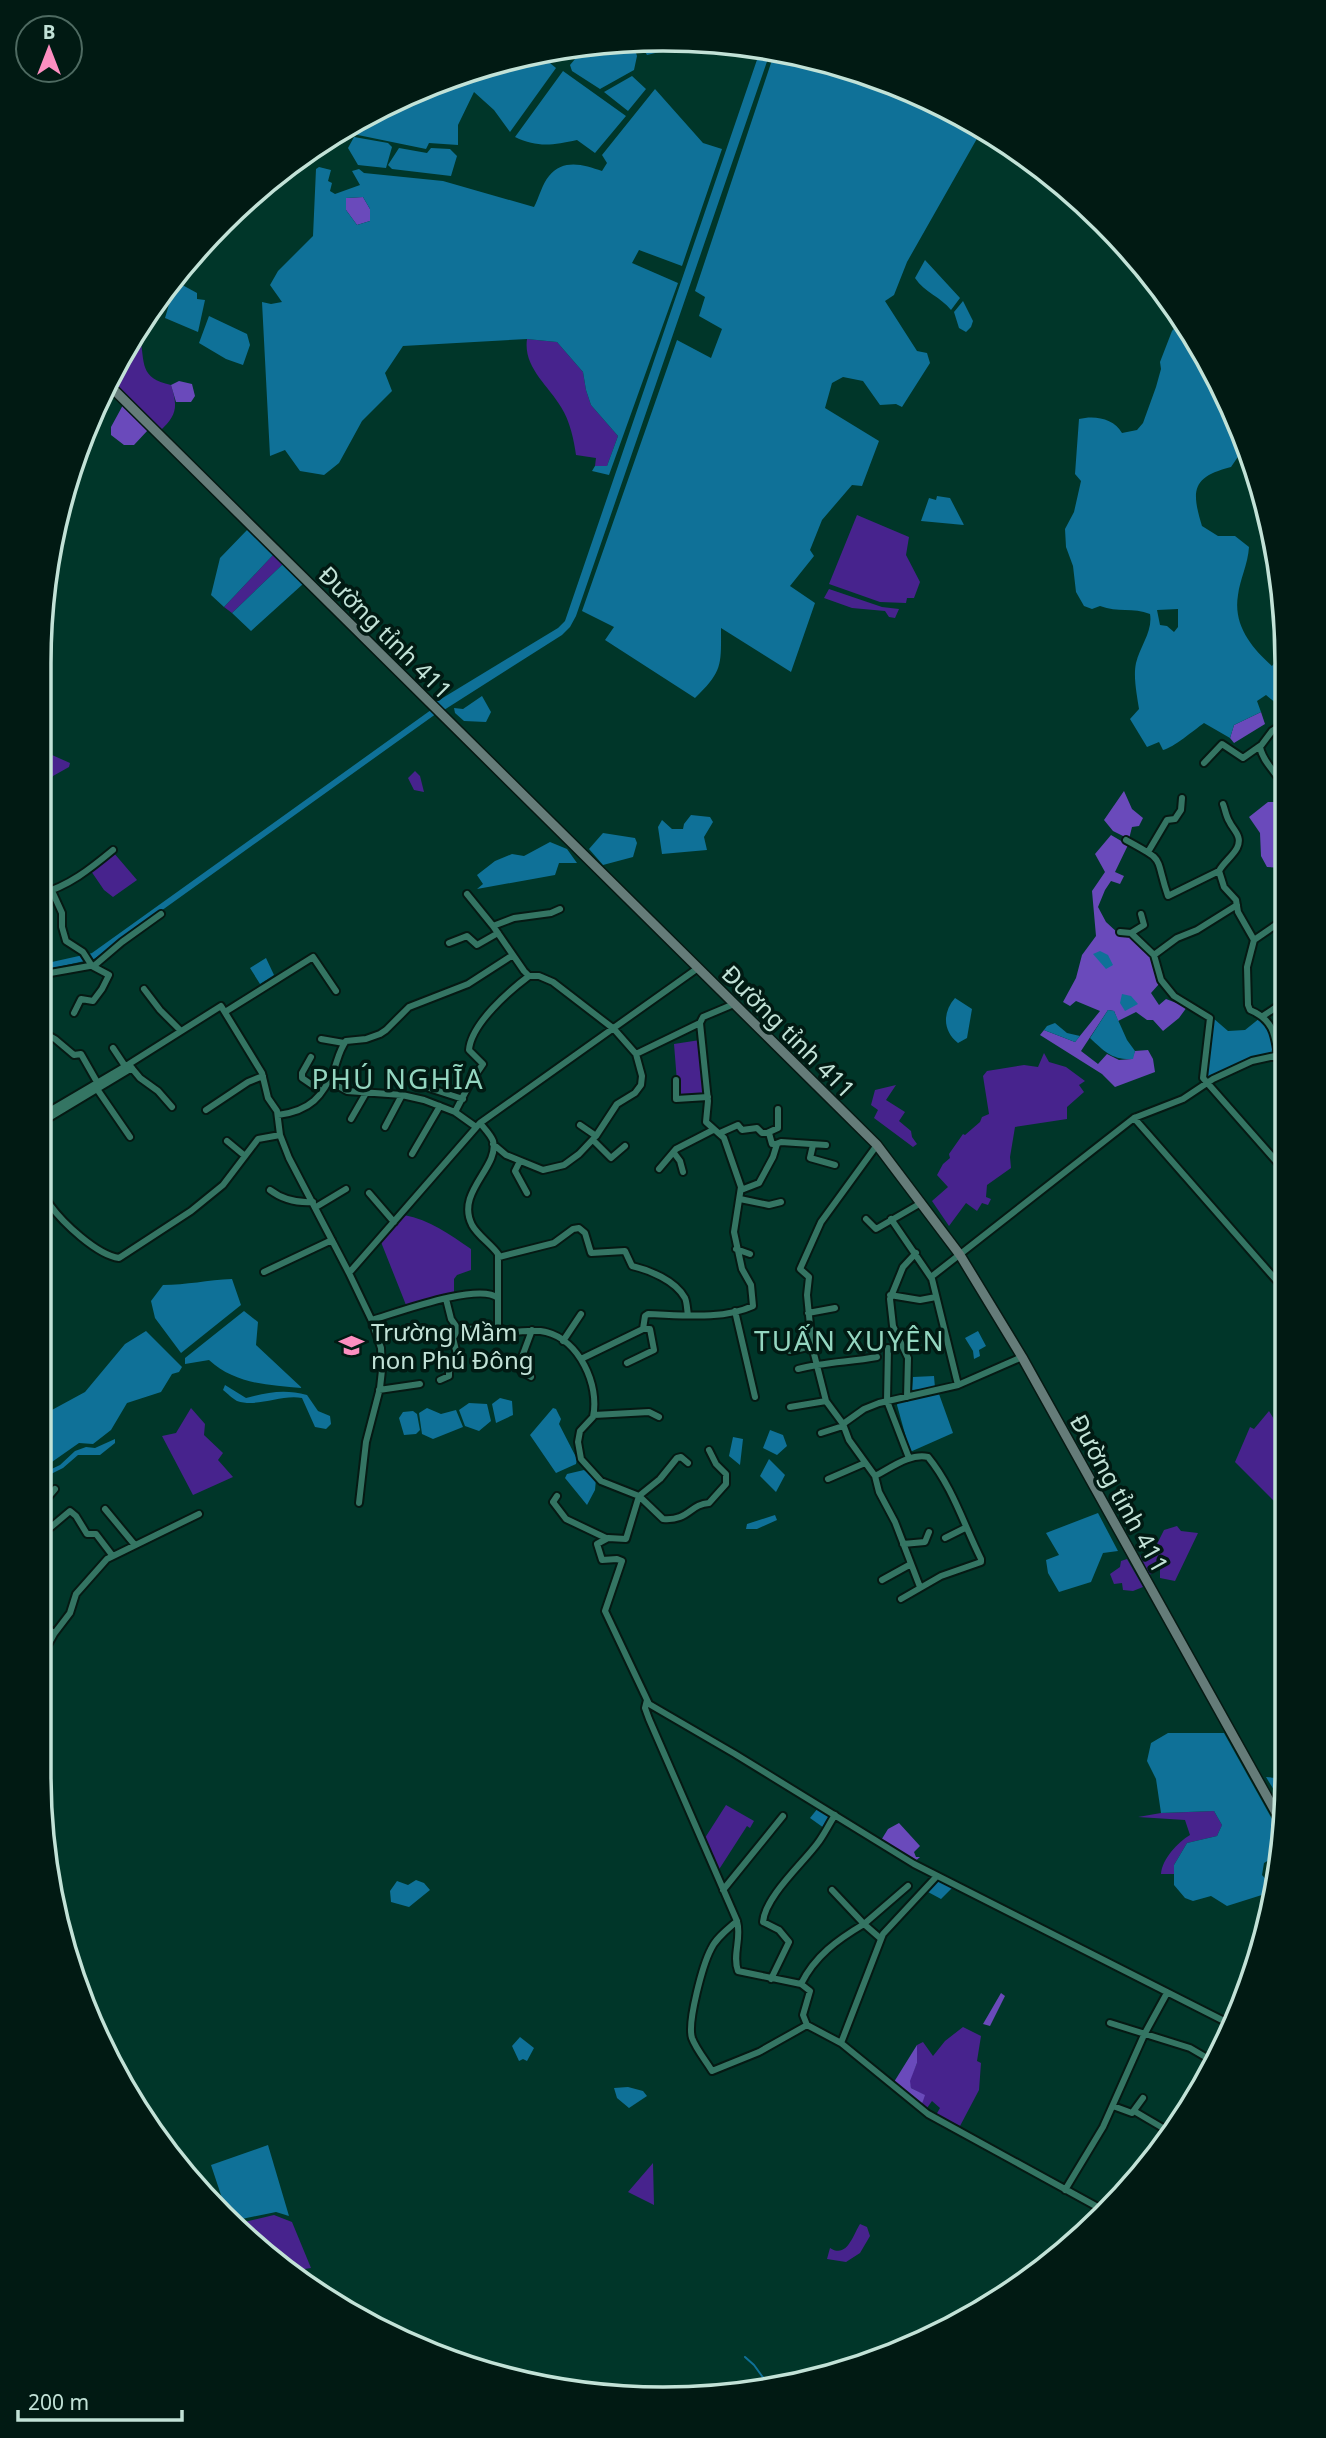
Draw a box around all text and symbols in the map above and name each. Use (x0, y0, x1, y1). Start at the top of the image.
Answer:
north arrow (14, 14, 84, 84)
text: B (43, 19, 55, 45)
street label: Đường tỉnh 411 (312, 558, 460, 706)
street label: Đường tỉnh 411 (715, 957, 863, 1105)
district label: PHÚ NGHĨA (311, 1059, 485, 1097)
place label: Trường Mầm non Phú Đông (371, 1315, 533, 1376)
district label: TUẤN XUYÊN (754, 1321, 946, 1359)
school or university icon: Trường Mầm non Phú Đông (337, 1331, 365, 1359)
street label: Đường tỉnh 411 (1063, 1408, 1177, 1578)
scale bar (18, 2378, 182, 2422)
text: 200 m (28, 2388, 89, 2416)

